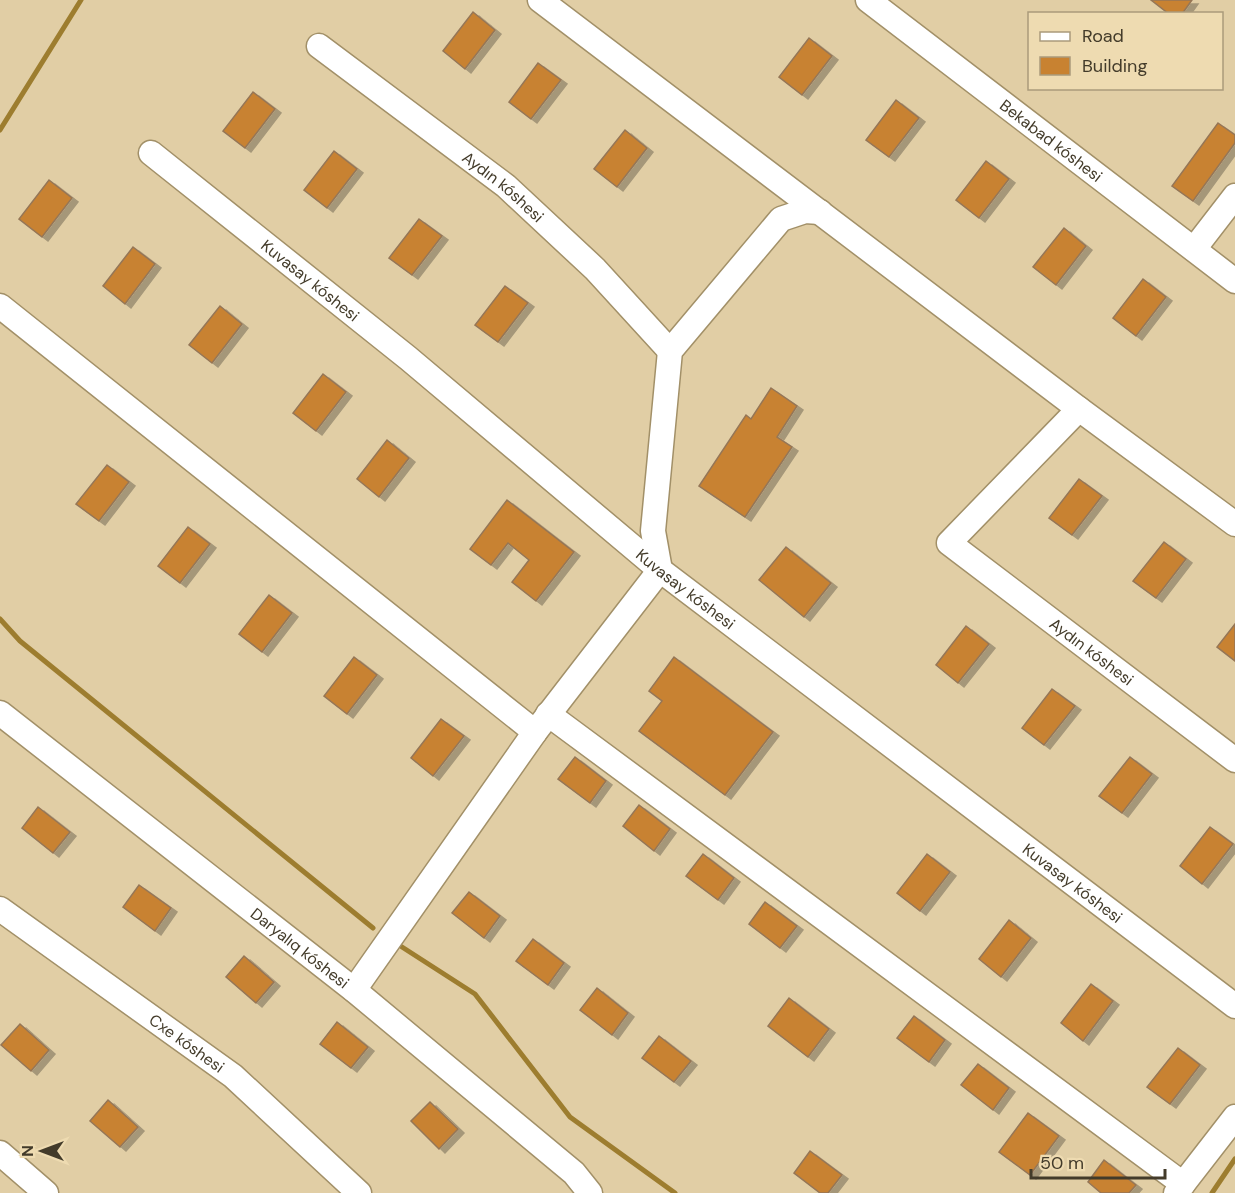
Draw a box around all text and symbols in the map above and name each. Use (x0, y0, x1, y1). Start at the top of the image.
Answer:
legend (1028, 12, 1223, 90)
text: Road (1082, 24, 1124, 48)
text: Building (1082, 54, 1147, 78)
street label: Bekabad kóshesi (996, 95, 1107, 187)
street label: Aydın kóshesi (458, 147, 548, 227)
street label: Kuvasay kóshesi (257, 235, 364, 326)
street label: Kuvasay kóshesi (631, 544, 739, 634)
street label: Aydın kóshesi (1045, 613, 1138, 690)
street label: Kuvasay kóshesi (1018, 839, 1127, 928)
street label: Daryalıq kóshesi (246, 903, 353, 993)
street label: Cxe kóshesi (145, 1009, 228, 1077)
north arrow (12, 1121, 72, 1181)
scale bar (1031, 1142, 1164, 1180)
text: N (17, 1145, 38, 1157)
text: 50 m (1040, 1151, 1084, 1175)

